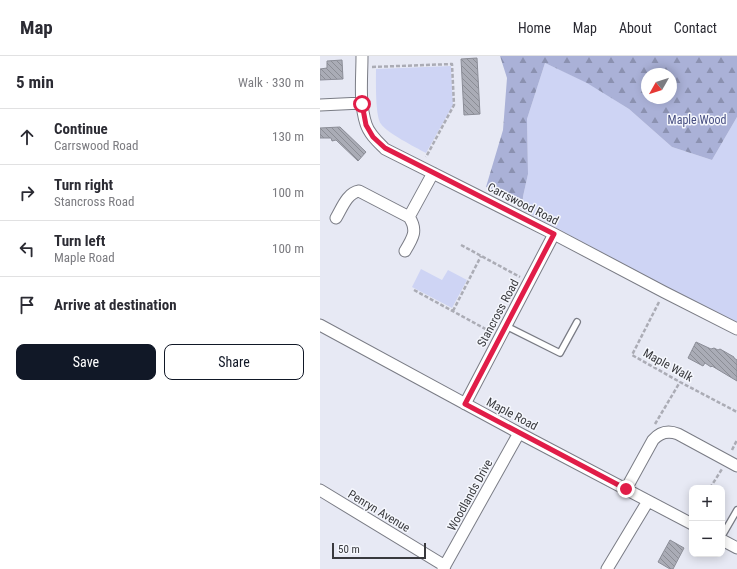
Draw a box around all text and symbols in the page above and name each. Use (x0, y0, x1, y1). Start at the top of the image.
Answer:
text: Map (20, 16, 53, 39)
text: Home (518, 20, 551, 36)
text: Map (573, 20, 597, 36)
text: About (619, 20, 652, 36)
text: Contact (674, 20, 717, 36)
north arrow (641, 68, 677, 104)
text: 5 min (16, 72, 54, 92)
text: Walk · 330 m (238, 75, 304, 90)
route start (353, 95, 371, 113)
park label: Maple Wood (668, 113, 726, 127)
text: Continue (54, 120, 108, 138)
icon: ahead (16, 126, 38, 148)
text: 130 m (272, 129, 304, 144)
text: Carrswood Road (54, 138, 138, 153)
text: Turn right (54, 176, 113, 194)
street label: Carrswood Road (485, 180, 561, 228)
icon: right (16, 182, 38, 204)
text: 100 m (272, 185, 304, 200)
text: Stancross Road (54, 194, 134, 209)
text: Turn left (54, 232, 105, 250)
icon: left (16, 238, 38, 260)
text: 100 m (272, 241, 304, 256)
text: Maple Road (54, 250, 115, 265)
street label: Stancross Road (474, 277, 522, 349)
icon: arrive (16, 294, 38, 316)
text: Arrive at destination (54, 296, 177, 314)
button: Save (16, 344, 156, 380)
button: Share (164, 344, 304, 380)
street label: Maple Walk (641, 346, 696, 385)
street label: Maple Road (484, 395, 540, 433)
street label: Woodlands Drive (445, 457, 496, 533)
route end (617, 480, 635, 498)
map controls (689, 485, 725, 557)
button: + (689, 485, 725, 521)
street label: Penryn Avenue (345, 487, 413, 535)
button: − (689, 521, 725, 557)
scale bar (332, 541, 426, 560)
text: 50 m (338, 543, 360, 556)

